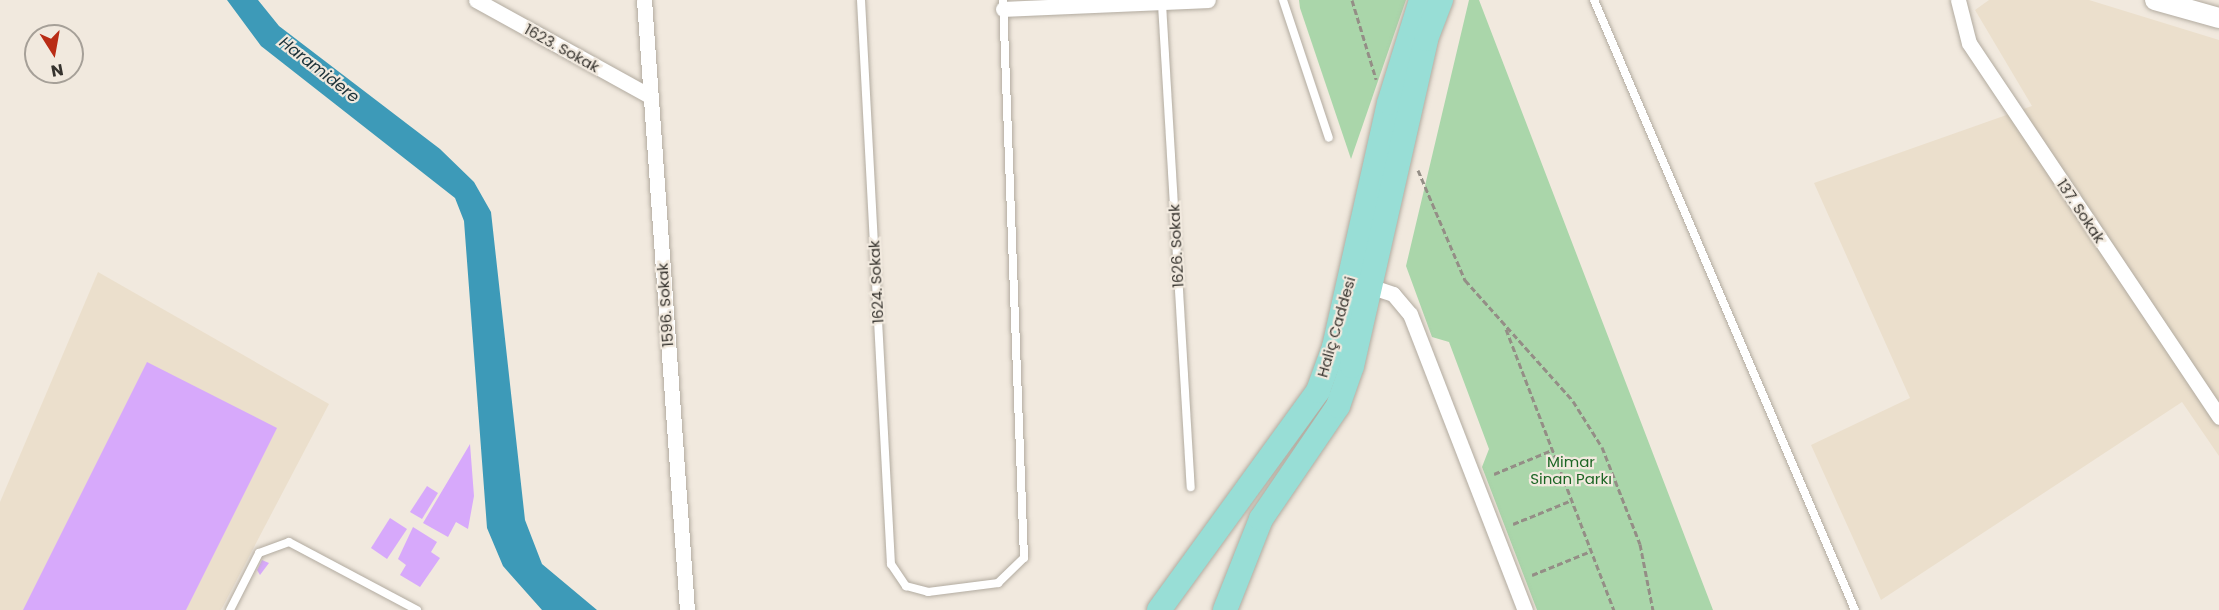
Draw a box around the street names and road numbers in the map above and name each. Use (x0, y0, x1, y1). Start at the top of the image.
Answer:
street label: 1623. Sokak (521, 20, 603, 76)
street label: 137. Sokak (2053, 176, 2109, 246)
street label: 1626. Sokak (1165, 204, 1187, 288)
street label: 1624. Sokak (865, 240, 887, 324)
street label: 1596. Sokak (653, 262, 677, 348)
street label: Haliç Caddesi (1313, 275, 1359, 379)

